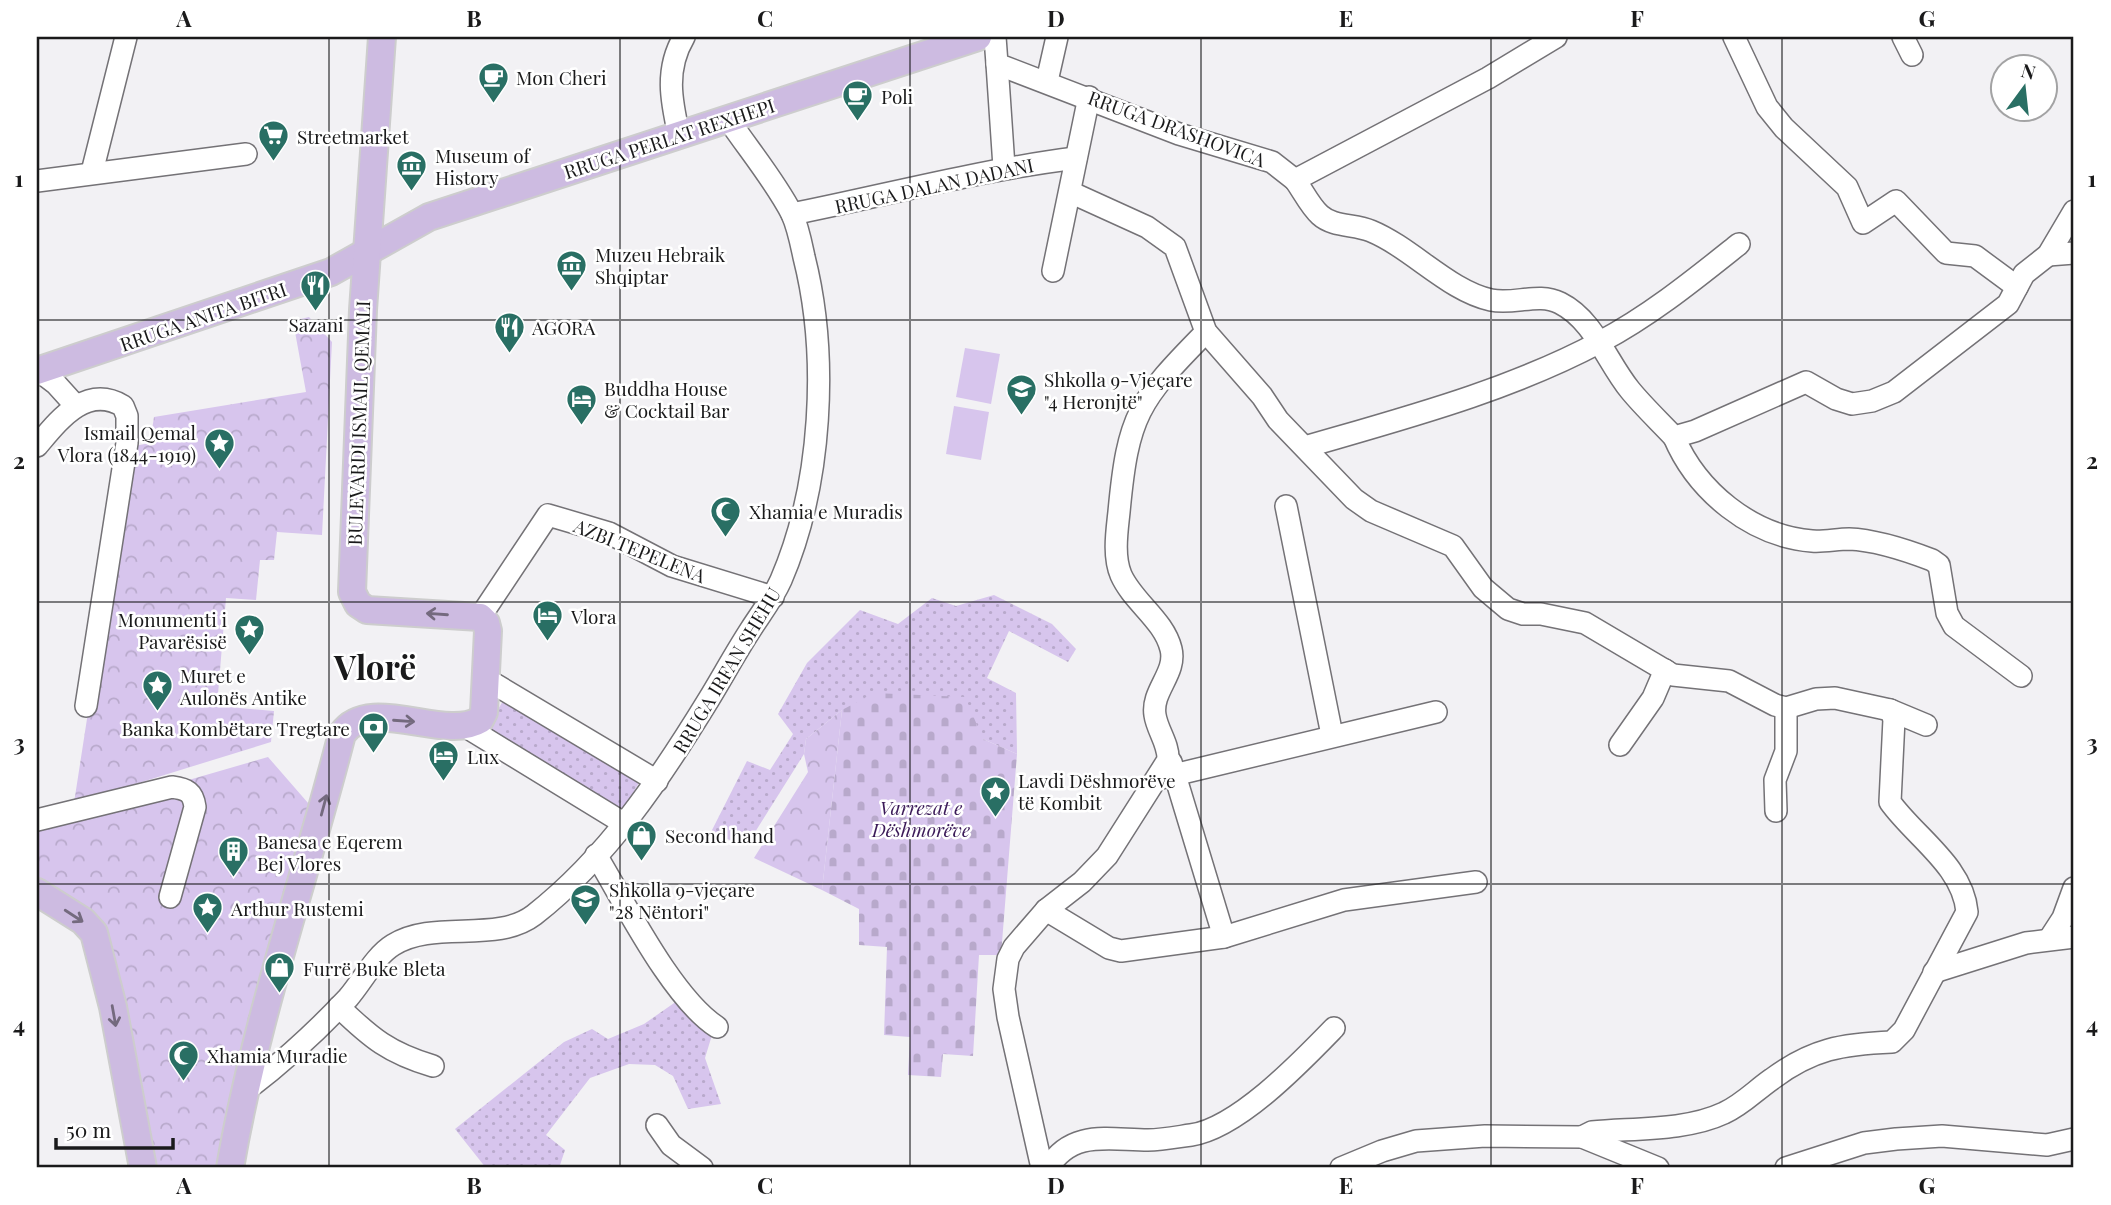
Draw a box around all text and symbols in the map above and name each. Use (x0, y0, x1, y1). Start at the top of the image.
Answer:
text: A (175, 2, 192, 33)
text: B (466, 2, 482, 33)
text: C (757, 2, 773, 33)
text: D (1047, 2, 1065, 33)
text: E (1339, 2, 1353, 33)
text: F (1630, 2, 1644, 33)
text: G (1919, 2, 1936, 33)
north arrow (1988, 52, 2058, 122)
text: N (2019, 56, 2039, 85)
cafe icon: Mon Cheri (476, 60, 510, 104)
place label: Mon Cheri (516, 64, 607, 90)
cafe icon: Poli (841, 79, 875, 123)
place label: Poli (881, 83, 914, 109)
street label: RRUGA DRASHOVICA (1085, 84, 1270, 173)
street label: RRUGA PERLAT REXHEPI (560, 92, 778, 184)
supermarket icon: Streetmarket (257, 119, 291, 163)
place label: Streetmarket (297, 123, 409, 149)
place label: Museum of History (435, 142, 532, 190)
museum icon: Museum of History (395, 149, 429, 193)
street label: RRUGA DALAN DADANI (832, 151, 1036, 219)
text: 1 (15, 162, 24, 193)
text: 1 (2088, 162, 2097, 193)
place label: Muzeu Hebraik Shqiptar (595, 241, 726, 289)
museum icon: Muzeu Hebraik Shqiptar (555, 248, 589, 292)
restaurant icon: Sazani (299, 268, 333, 312)
street label: RRUGA ANITA BITRI (116, 275, 290, 357)
street label: BULEVARDI ISMAIL QEMALI (341, 300, 375, 546)
restaurant icon: AGORA (492, 310, 526, 354)
place label: Sazani (288, 311, 344, 337)
place label: AGORA (531, 314, 596, 340)
place label: Shkolla 9-Vjeçare "4 Heronjtë" (1044, 366, 1193, 414)
school or university icon: Shkolla 9-Vjeçare "4 Heronjtë" (1004, 373, 1038, 417)
place label: Buddha House & Cocktail Bar (604, 375, 730, 423)
hotel icon: Buddha House & Cocktail Bar (564, 382, 598, 426)
place label: Ismail Qemal Vlora (1844-1919) (56, 419, 197, 467)
place icon: Ismail Qemal Vlora (1844-1919) (202, 426, 236, 470)
text: 2 (13, 444, 25, 475)
text: 2 (2086, 444, 2098, 475)
mosque icon: Xhamia e Muradis (709, 494, 743, 538)
place label: Xhamia e Muradis (749, 498, 903, 524)
street label: AZBI TEPELENA (569, 511, 711, 589)
street label: RRUGA IRFAN SHEHU (666, 582, 786, 758)
hotel icon: Vlora (531, 599, 565, 643)
place label: Vlora (570, 603, 617, 629)
place label: Monumenti i Pavarësisë (118, 606, 227, 654)
one-way arrow (426, 608, 449, 621)
place icon: Monumenti i Pavarësisë (233, 613, 267, 657)
district label: Vlorë (333, 644, 416, 688)
place label: Muret e Aulonës Antike (179, 662, 307, 710)
place icon: Muret e Aulonës Antike (140, 669, 174, 713)
bank icon: Banka Kombëtare Tregtare (356, 711, 390, 755)
place label: Banka Kombëtare Tregtare (122, 715, 350, 741)
one-way arrow (392, 715, 415, 728)
text: 3 (13, 726, 25, 757)
text: 3 (2086, 726, 2098, 757)
hotel icon: Lux (427, 739, 461, 783)
place label: Lux (467, 743, 499, 769)
place label: Lavdi Dëshmorëve të Kombit (1018, 767, 1176, 815)
place icon: Lavdi Dëshmorëve të Kombit (978, 774, 1012, 818)
park label: Varrezat e Dëshmorëve (871, 794, 970, 842)
one-way arrow (318, 795, 331, 817)
shop icon: Second hand (625, 818, 659, 862)
place label: Second hand (665, 822, 774, 848)
place label: Banesa e Eqerem Bej Vlores (257, 828, 403, 876)
building icon: Banesa e Eqerem Bej Vlores (217, 835, 251, 879)
place label: Shkolla 9-vjeçare "28 Nëntori" (609, 876, 755, 924)
school or university icon: Shkolla 9-vjeçare "28 Nëntori" (569, 883, 603, 927)
place icon: Arthur Rustemi (191, 891, 225, 935)
place label: Arthur Rustemi (230, 895, 364, 921)
one-way arrow (64, 909, 83, 923)
shop icon: Furrë Buke Bleta (263, 951, 297, 995)
place label: Furrë Buke Bleta (303, 955, 446, 981)
one-way arrow (108, 1004, 121, 1027)
text: 4 (13, 1008, 25, 1039)
text: 4 (2086, 1008, 2098, 1039)
mosque icon: Xhamia Muradie (167, 1038, 201, 1082)
place label: Xhamia Muradie (207, 1042, 348, 1068)
scale bar (56, 1107, 173, 1151)
text: 50 m (66, 1115, 112, 1143)
text: A (175, 1169, 192, 1200)
text: B (466, 1169, 482, 1200)
text: C (757, 1169, 773, 1200)
text: D (1047, 1169, 1065, 1200)
text: E (1339, 1169, 1353, 1200)
text: F (1630, 1169, 1644, 1200)
text: G (1919, 1169, 1936, 1200)

